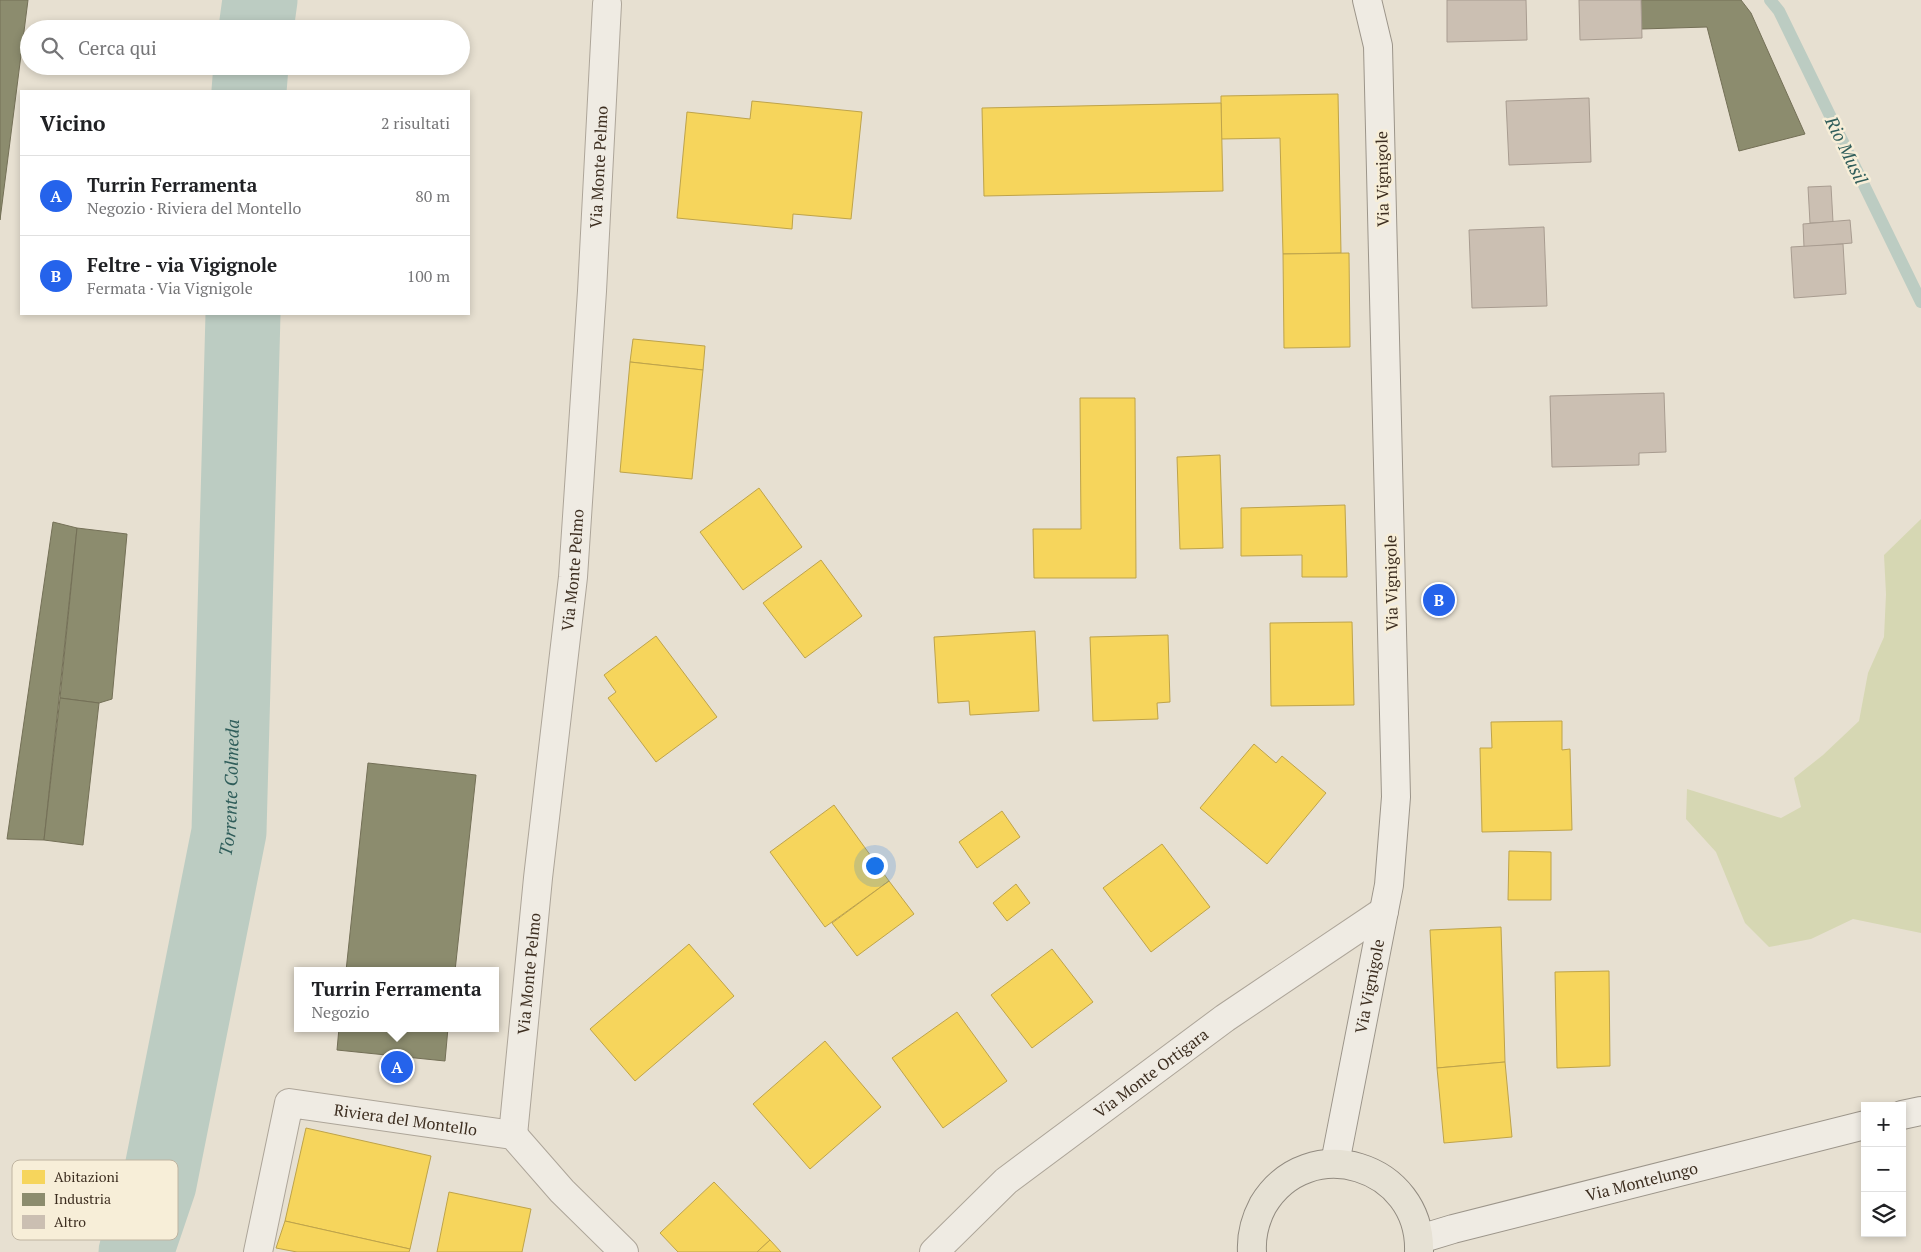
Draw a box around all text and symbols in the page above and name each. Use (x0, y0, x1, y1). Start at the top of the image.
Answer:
search box (20, 20, 470, 75)
icon: search (38, 34, 66, 62)
text: Cerca qui (78, 35, 157, 60)
street label: Via Monte Pelmo (584, 105, 613, 229)
text: Vicino (40, 109, 106, 137)
water label: Rio Musil (1820, 111, 1874, 188)
text: 2 risultati (381, 112, 450, 134)
street label: Via Vignigole (1370, 131, 1394, 227)
text: Turrin Ferramenta (87, 172, 257, 197)
text: A (50, 185, 62, 207)
text: 80 m (415, 185, 450, 207)
text: Negozio · Riviera del Montello (87, 197, 301, 219)
text: Feltre - via Vigignole (87, 252, 277, 277)
text: B (51, 265, 61, 287)
text: 100 m (407, 265, 450, 287)
text: Fermata · Via Vignigole (87, 277, 253, 299)
street label: Via Monte Pelmo (556, 508, 588, 632)
street label: Via Vignigole (1379, 535, 1403, 631)
pin: B (1423, 581, 1455, 619)
water label: Torrente Colmeda (212, 719, 244, 858)
your location (862, 853, 888, 879)
street label: Via Monte Pelmo (512, 912, 546, 1036)
street label: Via Vignigole (1349, 937, 1389, 1036)
popup (294, 967, 499, 1032)
text: Turrin Ferramenta (311, 976, 482, 1001)
text: Negozio (311, 1001, 370, 1023)
street label: Via Monte Ortigara (1089, 1023, 1213, 1123)
pin: A (381, 1048, 413, 1086)
street label: Riviera del Montello (332, 1099, 479, 1141)
map controls (1861, 1102, 1906, 1237)
button: + (1861, 1102, 1906, 1147)
button: − (1861, 1147, 1906, 1192)
street label: Via Montelungo (1583, 1157, 1700, 1206)
legend (12, 1160, 178, 1240)
text: Abitazioni (54, 1167, 119, 1186)
text: Industria (54, 1189, 111, 1208)
button: layers (1861, 1192, 1906, 1237)
text: Altro (54, 1212, 86, 1231)

